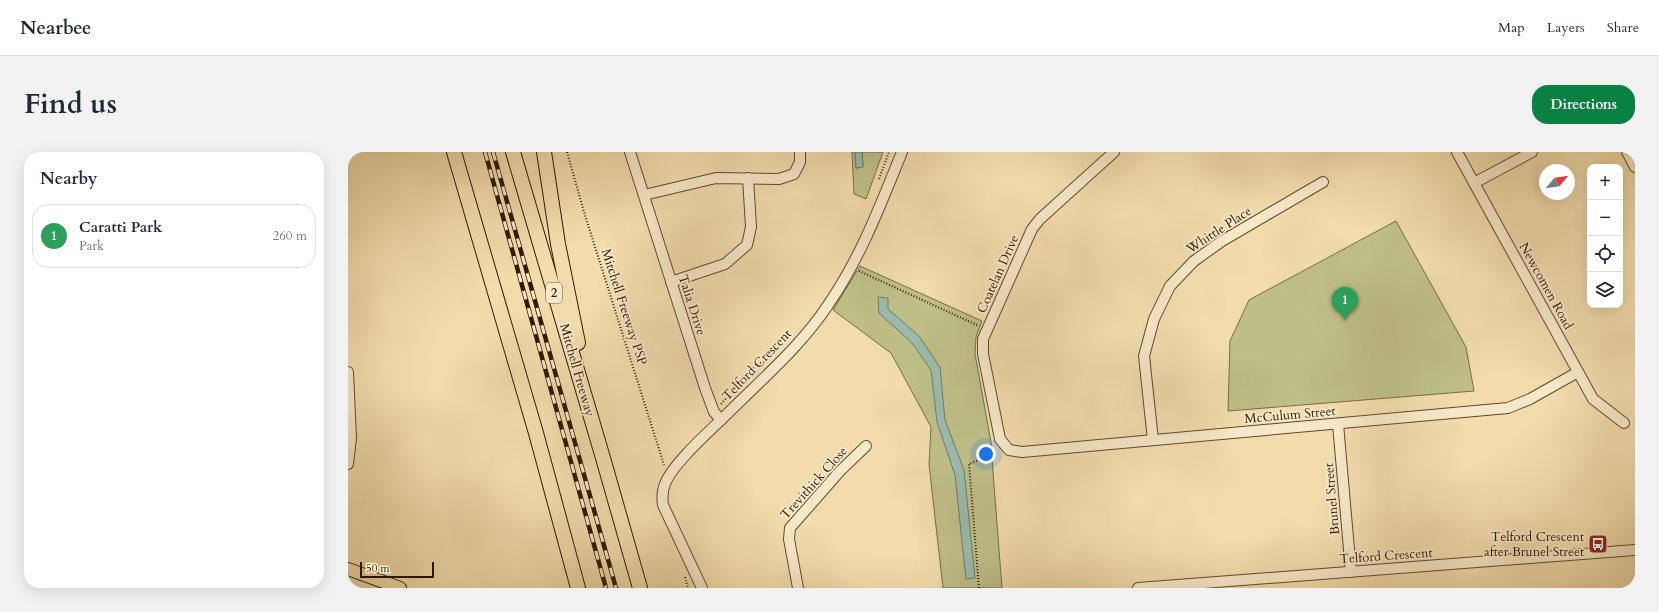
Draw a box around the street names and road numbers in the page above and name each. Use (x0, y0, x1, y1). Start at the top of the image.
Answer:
street label: Whittle Place (1182, 202, 1255, 258)
street label: Coatelan Drive (973, 232, 1023, 316)
street label: Newcomen Road (1515, 239, 1577, 333)
street label: Mitchell Freeway PSP (597, 247, 651, 368)
street label: Talia Drive (674, 272, 710, 338)
road number: 2 (546, 283, 562, 303)
street label: Mitchell Freeway (555, 321, 599, 419)
street label: Telford Crescent (718, 325, 796, 405)
street label: McCulum Street (1244, 402, 1336, 428)
street label: Trevithick Close (776, 443, 852, 523)
street label: Brunel Street (1320, 462, 1344, 536)
street label: Telford Crescent (1339, 544, 1433, 568)

